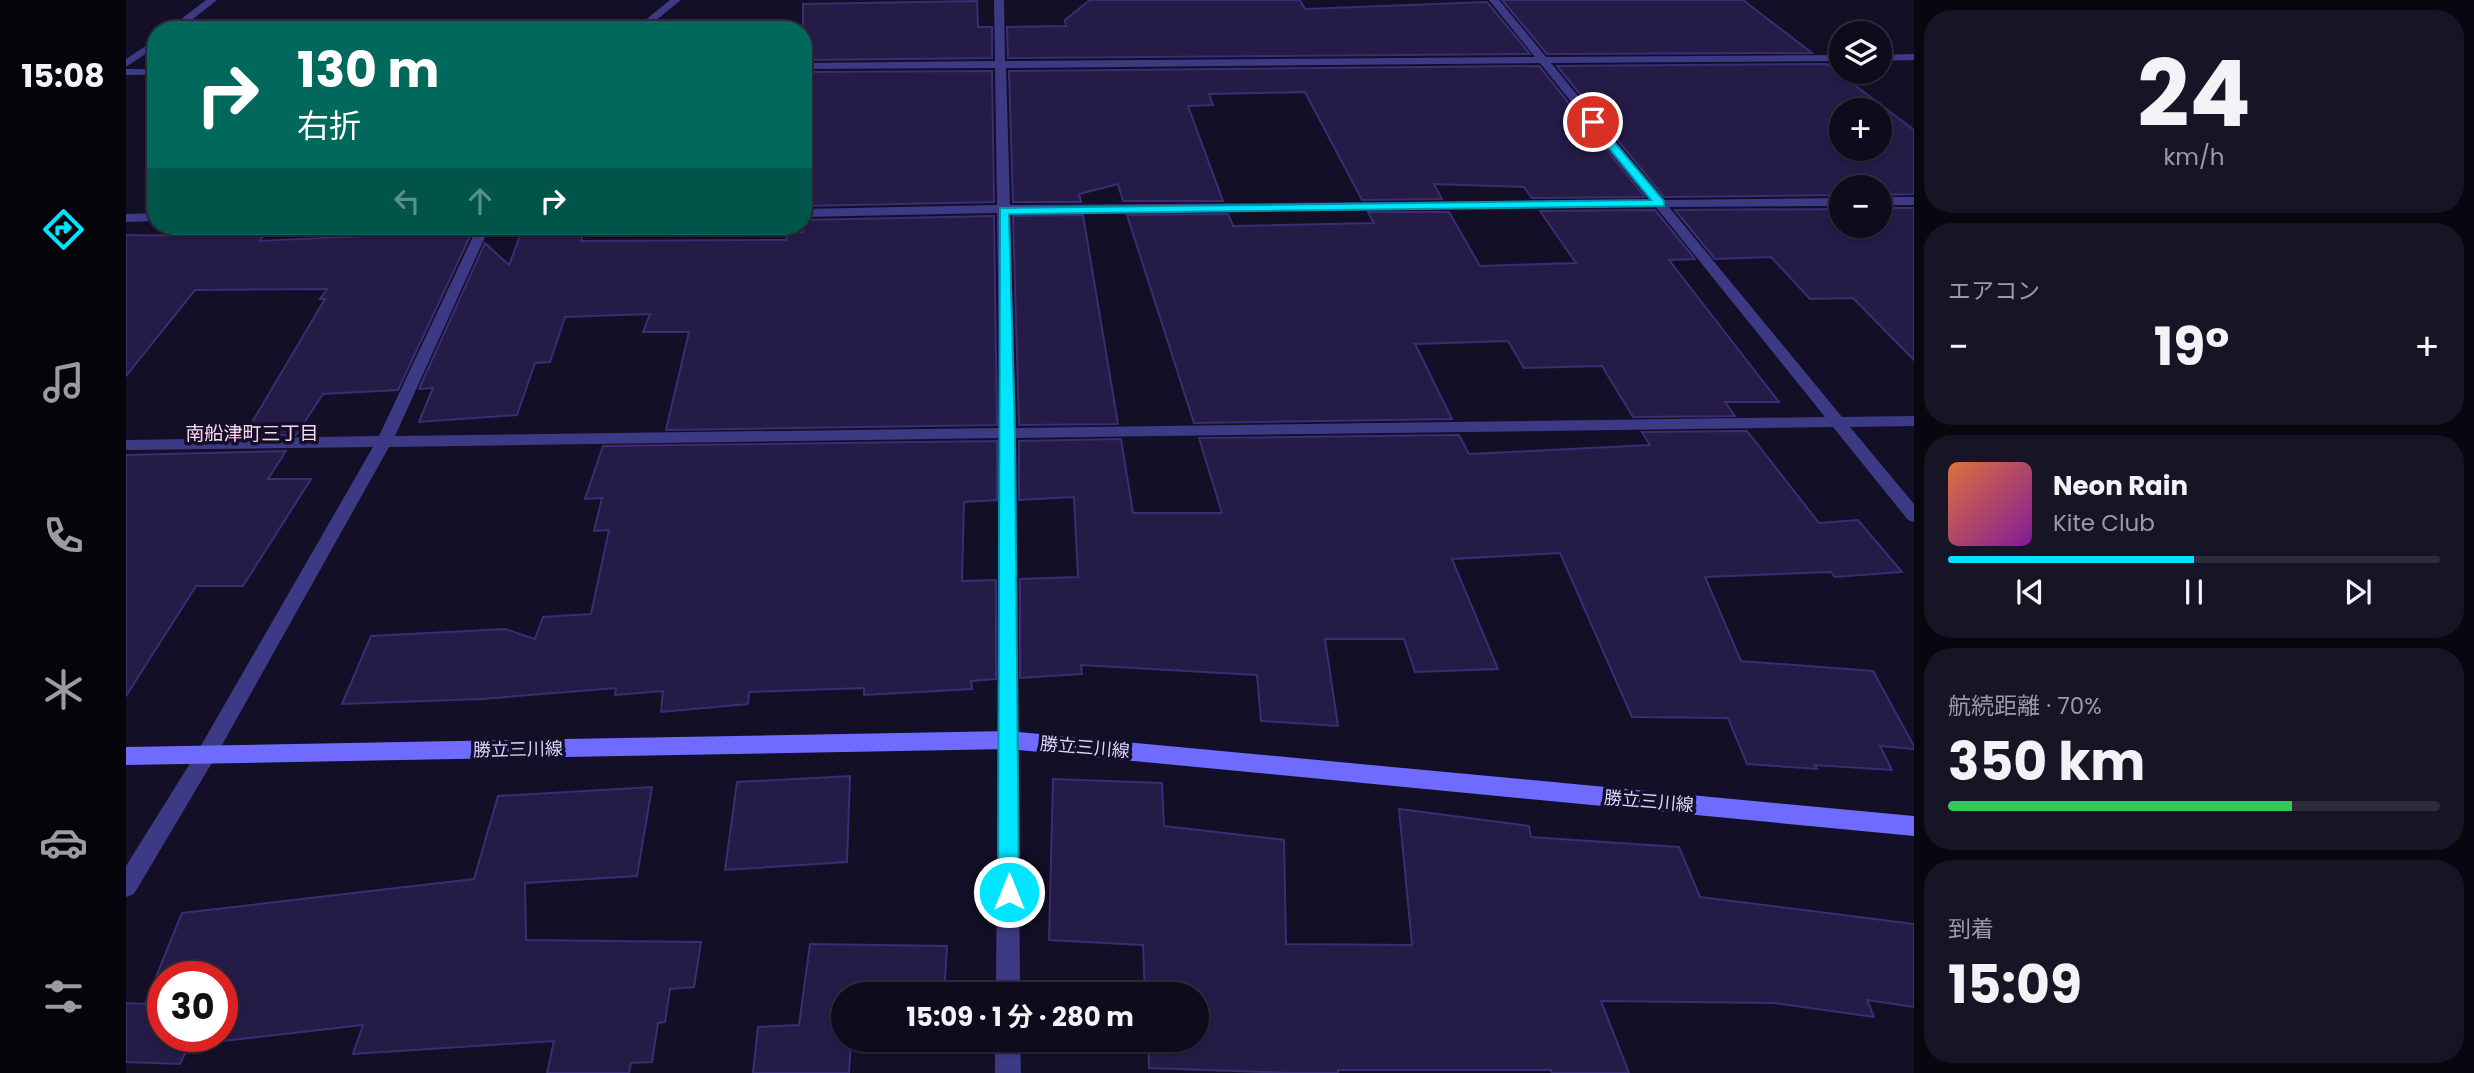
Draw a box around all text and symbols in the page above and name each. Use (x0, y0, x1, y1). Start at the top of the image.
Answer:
map controls (1829, 21, 1892, 238)
button: layers (1829, 21, 1892, 84)
text: 24 (2137, 30, 2251, 158)
text: 130 m (297, 36, 439, 104)
icon: right (182, 49, 273, 140)
text: 15:08 (21, 53, 105, 98)
pin (1563, 92, 1623, 152)
button: + (1829, 98, 1892, 161)
text: 右折 (297, 103, 361, 148)
icon: arrive (1574, 103, 1612, 141)
text: km/h (2163, 141, 2225, 173)
button: − (1829, 175, 1892, 238)
icon: left (388, 182, 426, 220)
icon: ahead (461, 182, 499, 220)
icon: right (534, 182, 572, 220)
icon: directions (39, 205, 88, 254)
text: エアコン (1948, 275, 2040, 307)
text: 19° (2154, 310, 2229, 383)
text: − (1948, 320, 1969, 373)
text: + (2414, 320, 2440, 373)
icon: music (39, 358, 88, 407)
district label: 南船津町三丁目 (185, 420, 319, 447)
text: Neon Rain (2053, 468, 2188, 504)
text: Kite Club (2053, 507, 2155, 539)
icon: phone (39, 511, 88, 560)
icon: previous (2011, 573, 2049, 611)
icon: pause (2175, 573, 2213, 611)
icon: next (2339, 573, 2377, 611)
icon: climate (39, 665, 88, 714)
text: 航続距離 · 70% (1948, 690, 2102, 722)
text: 350 km (1948, 725, 2145, 798)
street label: 勝立三川線 (1039, 731, 1131, 763)
street label: 勝立三川線 (473, 736, 563, 762)
street label: 勝立三川線 (1603, 785, 1695, 817)
icon: car (39, 818, 88, 867)
position arrow (972, 855, 1046, 929)
text: 到着 (1948, 913, 1994, 945)
text: 15:09 (1948, 948, 2082, 1021)
speed limit sign: 30 (147, 961, 238, 1052)
icon: filters (39, 972, 88, 1021)
text: 15:09 · 1 分 · 280 m (906, 999, 1134, 1035)

